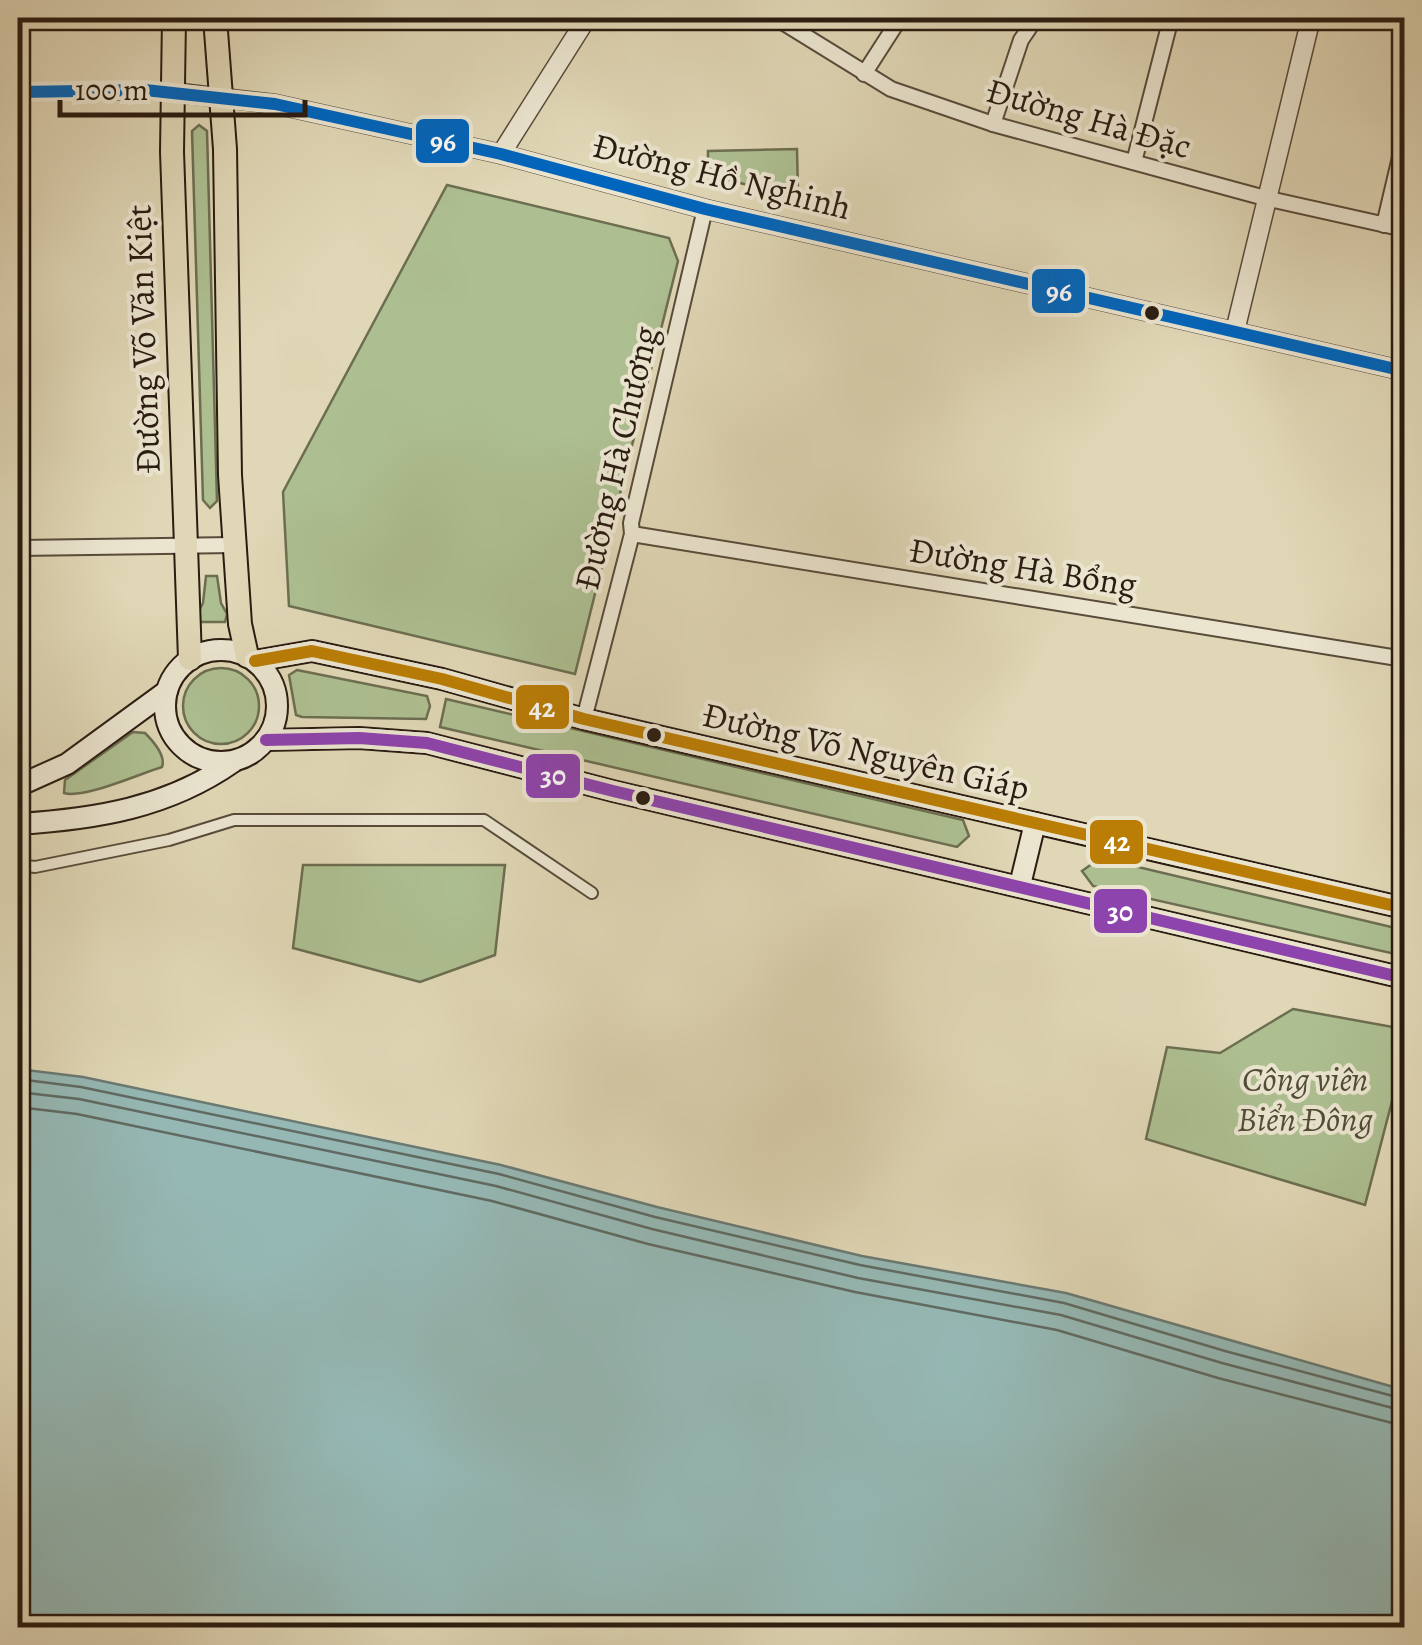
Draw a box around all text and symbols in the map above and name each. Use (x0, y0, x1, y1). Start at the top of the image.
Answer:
scale bar (60, 55, 305, 117)
street label: Đường Hà Đặc (981, 66, 1197, 170)
text: 100 m (75, 70, 148, 110)
line badge: 96 (414, 117, 471, 165)
street label: Đường Hồ Nghinh (588, 121, 856, 231)
text: 96 (430, 123, 456, 161)
street label: Đường Võ Văn Kiệt (114, 204, 172, 474)
line badge: 96 (1030, 267, 1087, 315)
text: 96 (1046, 273, 1072, 311)
unlabelled marker (1142, 303, 1162, 323)
street label: Đường Hà Chương (562, 321, 670, 595)
street label: Đường Hà Bổng (906, 525, 1141, 609)
line badge: 42 (514, 683, 571, 731)
text: 42 (529, 689, 556, 727)
street label: Đường Võ Nguyên Giáp (698, 690, 1034, 812)
unlabelled marker (644, 725, 664, 745)
line badge: 30 (524, 752, 582, 800)
text: 30 (540, 757, 566, 795)
unlabelled marker (633, 788, 653, 808)
line badge: 42 (1088, 818, 1145, 866)
text: 42 (1104, 823, 1131, 861)
line badge: 30 (1092, 887, 1149, 935)
text: 30 (1107, 893, 1133, 931)
park label: Công viên Biển Đông (1237, 1055, 1373, 1143)

